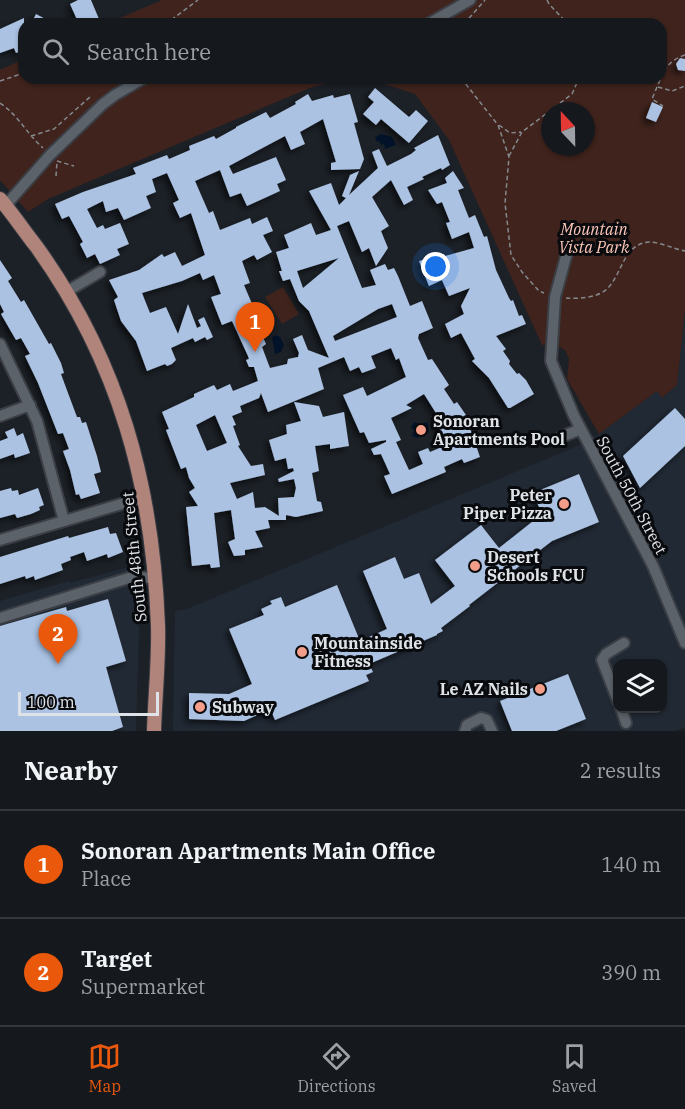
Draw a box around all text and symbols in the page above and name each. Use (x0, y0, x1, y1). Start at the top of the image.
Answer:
search box (18, 18, 667, 84)
icon: search (39, 35, 72, 68)
text: Search here (87, 37, 211, 66)
north arrow (541, 102, 595, 156)
park label: Mountain Vista Park (558, 219, 630, 257)
your location (421, 252, 450, 281)
pin: 1 (236, 302, 274, 352)
place label: Sonoran Apartments Pool (433, 411, 565, 449)
marker: Sonoran Apartments Pool (414, 423, 428, 437)
street label: South 50th Street (592, 432, 672, 558)
place label: Peter Piper Pizza (463, 485, 552, 523)
street label: South 48th Street (117, 490, 151, 623)
marker: Peter Piper Pizza (557, 497, 571, 511)
place label: Desert Schools FCU (487, 547, 585, 585)
marker: Desert Schools FCU (468, 559, 482, 573)
pin: 2 (38, 614, 78, 664)
place label: Mountainside Fitness (314, 633, 422, 671)
marker: Mountainside Fitness (295, 645, 309, 659)
map controls (613, 659, 667, 713)
button: layers (613, 659, 667, 713)
place label: Le AZ Nails (440, 679, 528, 699)
marker: Le AZ Nails (533, 682, 547, 696)
scale bar (18, 689, 159, 716)
text: 100 m (27, 692, 75, 712)
place label: Subway (212, 697, 275, 717)
marker: Subway (193, 700, 207, 714)
text: Nearby (24, 753, 118, 787)
text: 2 results (580, 757, 661, 784)
text: Sonoran Apartments Main Office (81, 836, 435, 865)
text: 1 (38, 851, 50, 878)
text: 140 m (601, 851, 661, 878)
text: Place (81, 865, 131, 892)
text: Target (81, 944, 152, 973)
text: 2 (38, 959, 50, 986)
text: 390 m (601, 959, 661, 986)
text: Supermarket (81, 973, 205, 1000)
tab: Map (88, 1040, 121, 1096)
tab: Directions (298, 1040, 376, 1096)
tab: Saved (552, 1040, 597, 1096)

